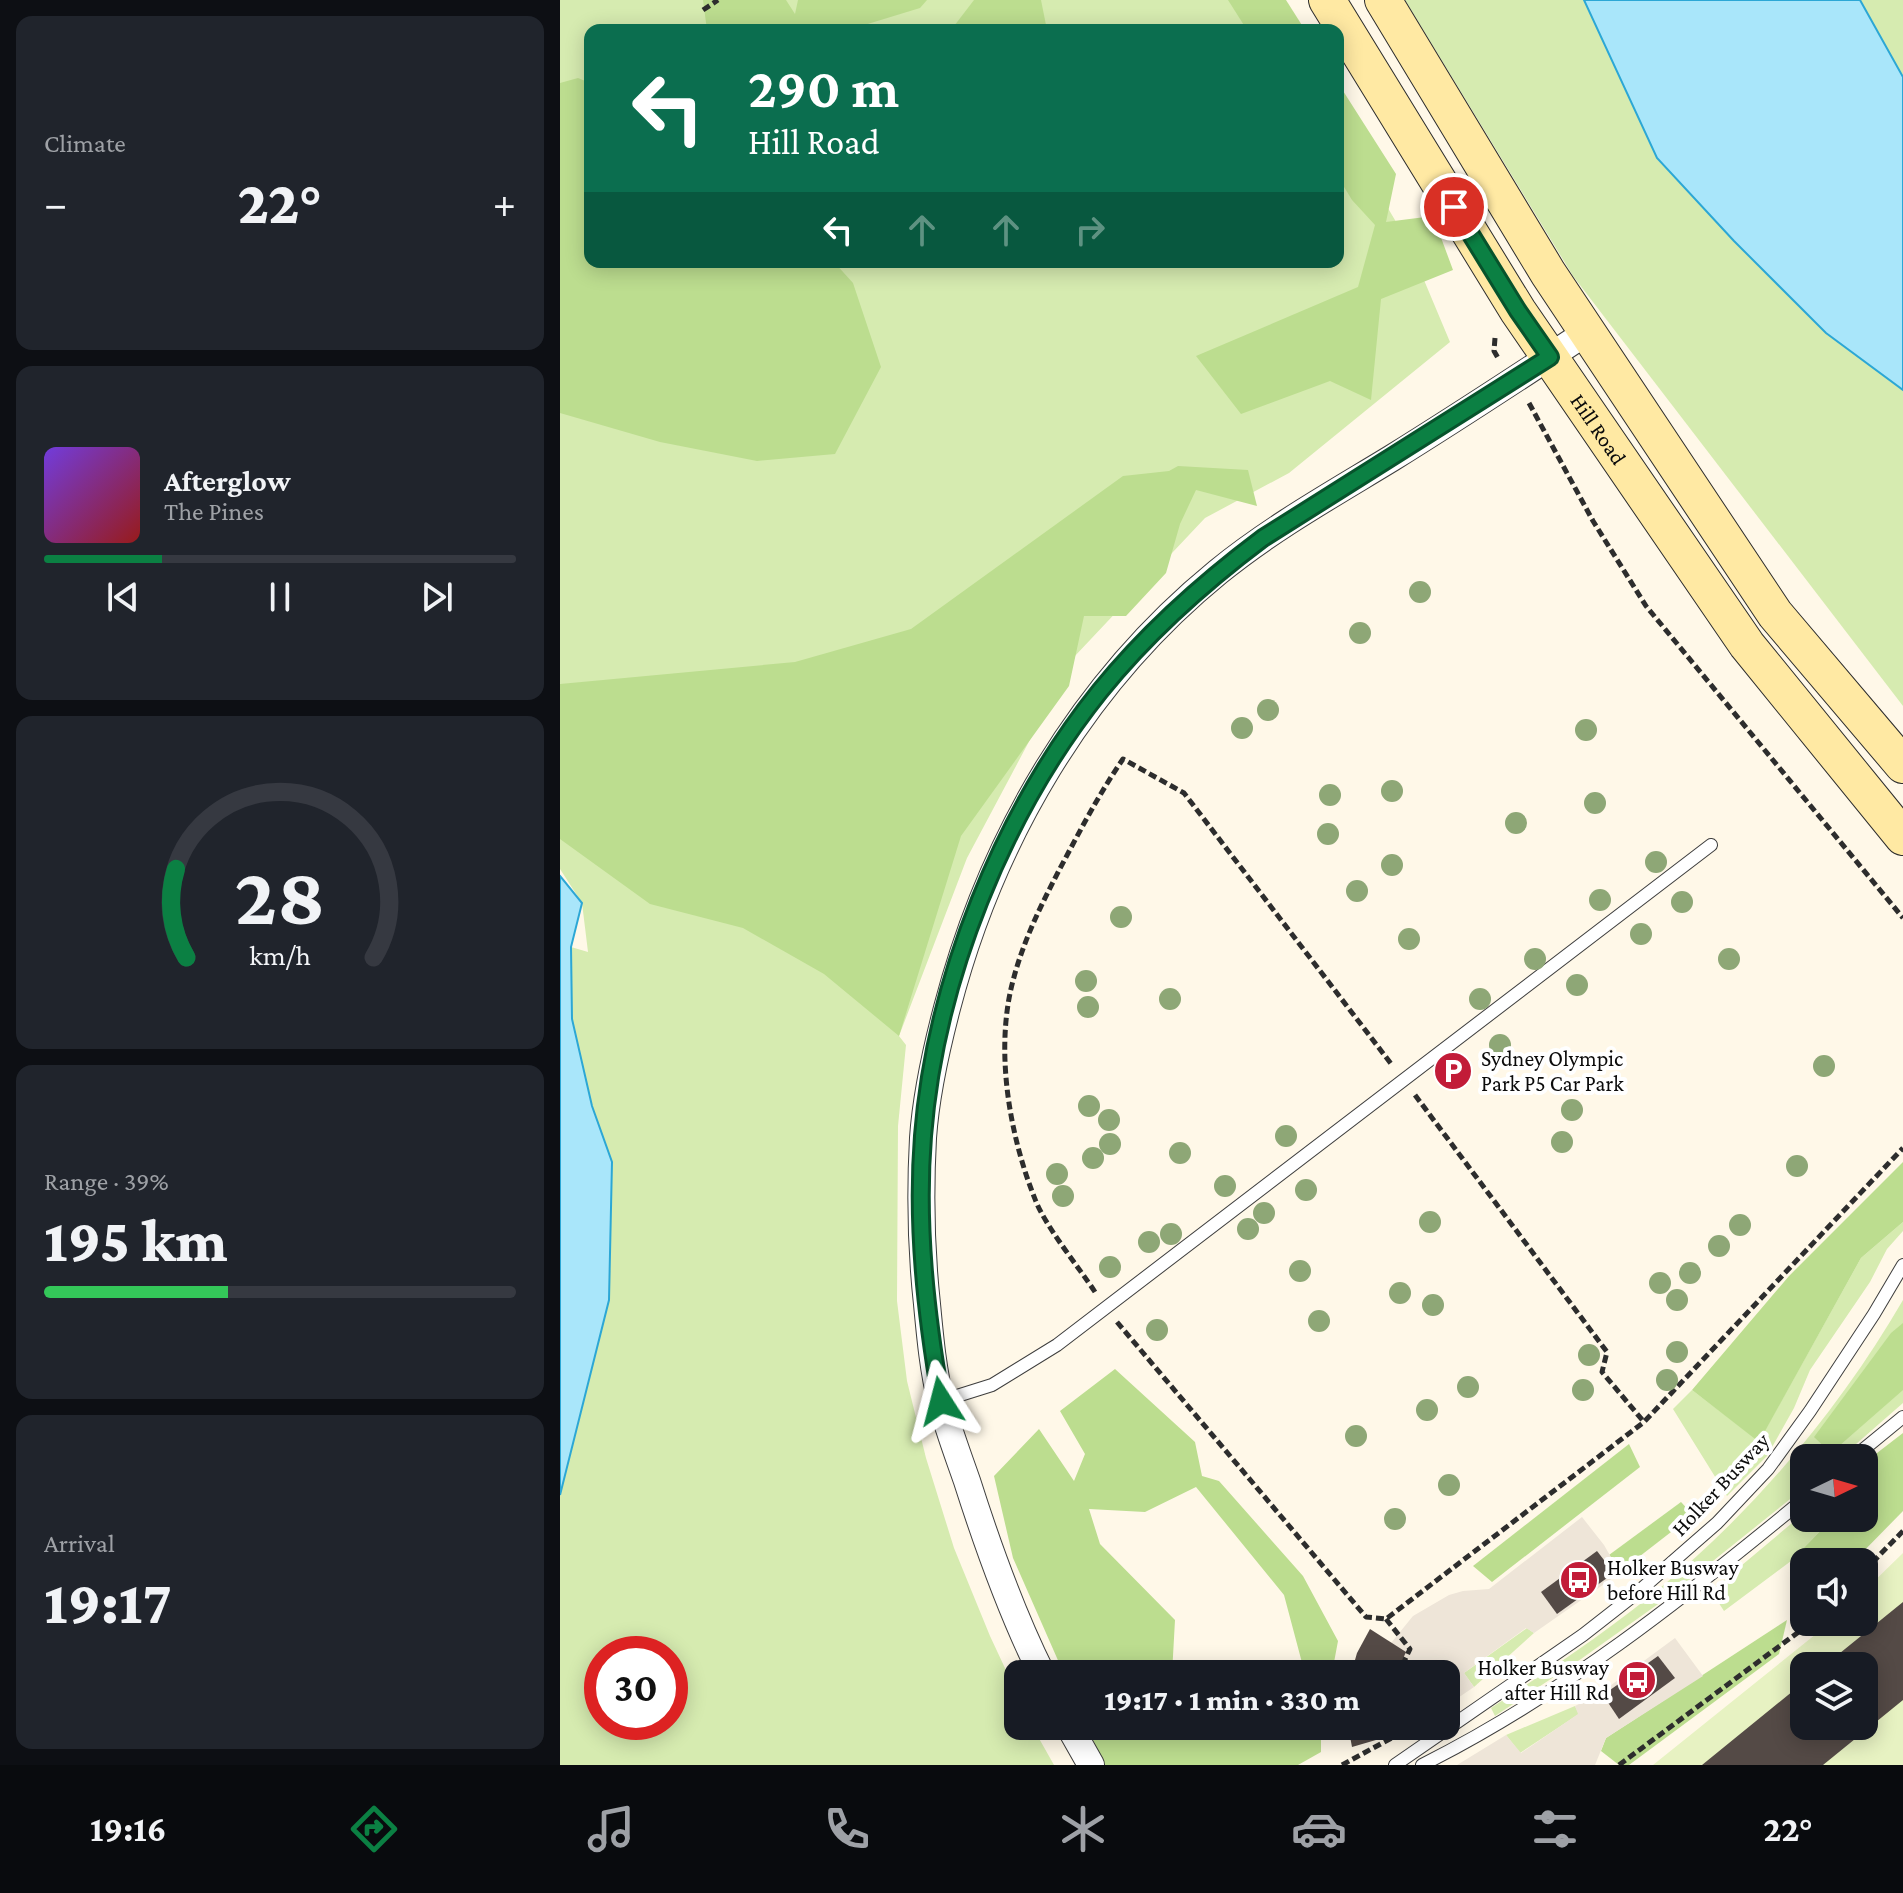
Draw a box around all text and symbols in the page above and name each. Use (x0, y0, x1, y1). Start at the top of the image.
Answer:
icon: left (616, 56, 720, 160)
text: 290 m (748, 57, 899, 119)
text: Hill Road (748, 122, 880, 162)
text: Climate (44, 129, 126, 158)
text: 22° (238, 169, 322, 236)
pin (1420, 173, 1488, 241)
text: − (44, 179, 67, 227)
text: + (493, 179, 516, 227)
icon: arrive (1432, 185, 1476, 229)
icon: left (816, 208, 860, 252)
icon: ahead (900, 208, 944, 252)
icon: ahead (984, 208, 1028, 252)
icon: right (1068, 208, 1112, 252)
street label: Hill Road (1565, 389, 1632, 470)
text: Afterglow (164, 464, 291, 497)
text: The Pines (164, 497, 264, 526)
icon: previous (101, 575, 145, 619)
icon: pause (258, 575, 302, 619)
icon: next (415, 575, 459, 619)
text: 28 (235, 849, 325, 942)
text: km/h (249, 940, 311, 972)
place label: Sydney Olympic Park P5 Car Park (1481, 1046, 1624, 1096)
parking icon: Sydney Olympic Park P5 Car Park (1432, 1050, 1474, 1092)
text: Range · 39% (44, 1167, 169, 1196)
text: 195 km (44, 1207, 227, 1274)
position arrow (899, 1359, 983, 1443)
street label: Holker Busway (1666, 1427, 1775, 1541)
north arrow (1790, 1444, 1878, 1532)
map controls (1790, 1444, 1878, 1740)
text: Arrival (44, 1529, 115, 1558)
button: sound (1790, 1548, 1878, 1636)
place label: Holker Busway before Hill Rd (1607, 1555, 1739, 1605)
bus stop icon: Holker Busway before Hill Rd (1558, 1559, 1600, 1601)
text: 19:17 (44, 1569, 172, 1636)
speed limit sign: 30 (584, 1636, 688, 1740)
button: layers (1790, 1652, 1878, 1740)
place label: Holker Busway after Hill Rd (1477, 1655, 1610, 1705)
bus stop icon: Holker Busway after Hill Rd (1616, 1659, 1658, 1701)
text: 19:17 · 1 min · 330 m (1104, 1683, 1360, 1716)
icon: directions (346, 1801, 402, 1857)
icon: music (583, 1801, 639, 1857)
icon: phone (819, 1801, 875, 1857)
icon: climate (1055, 1801, 1111, 1857)
icon: car (1291, 1801, 1347, 1857)
icon: filters (1527, 1801, 1583, 1857)
text: 19:16 (90, 1809, 166, 1849)
text: 22° (1763, 1809, 1813, 1849)

